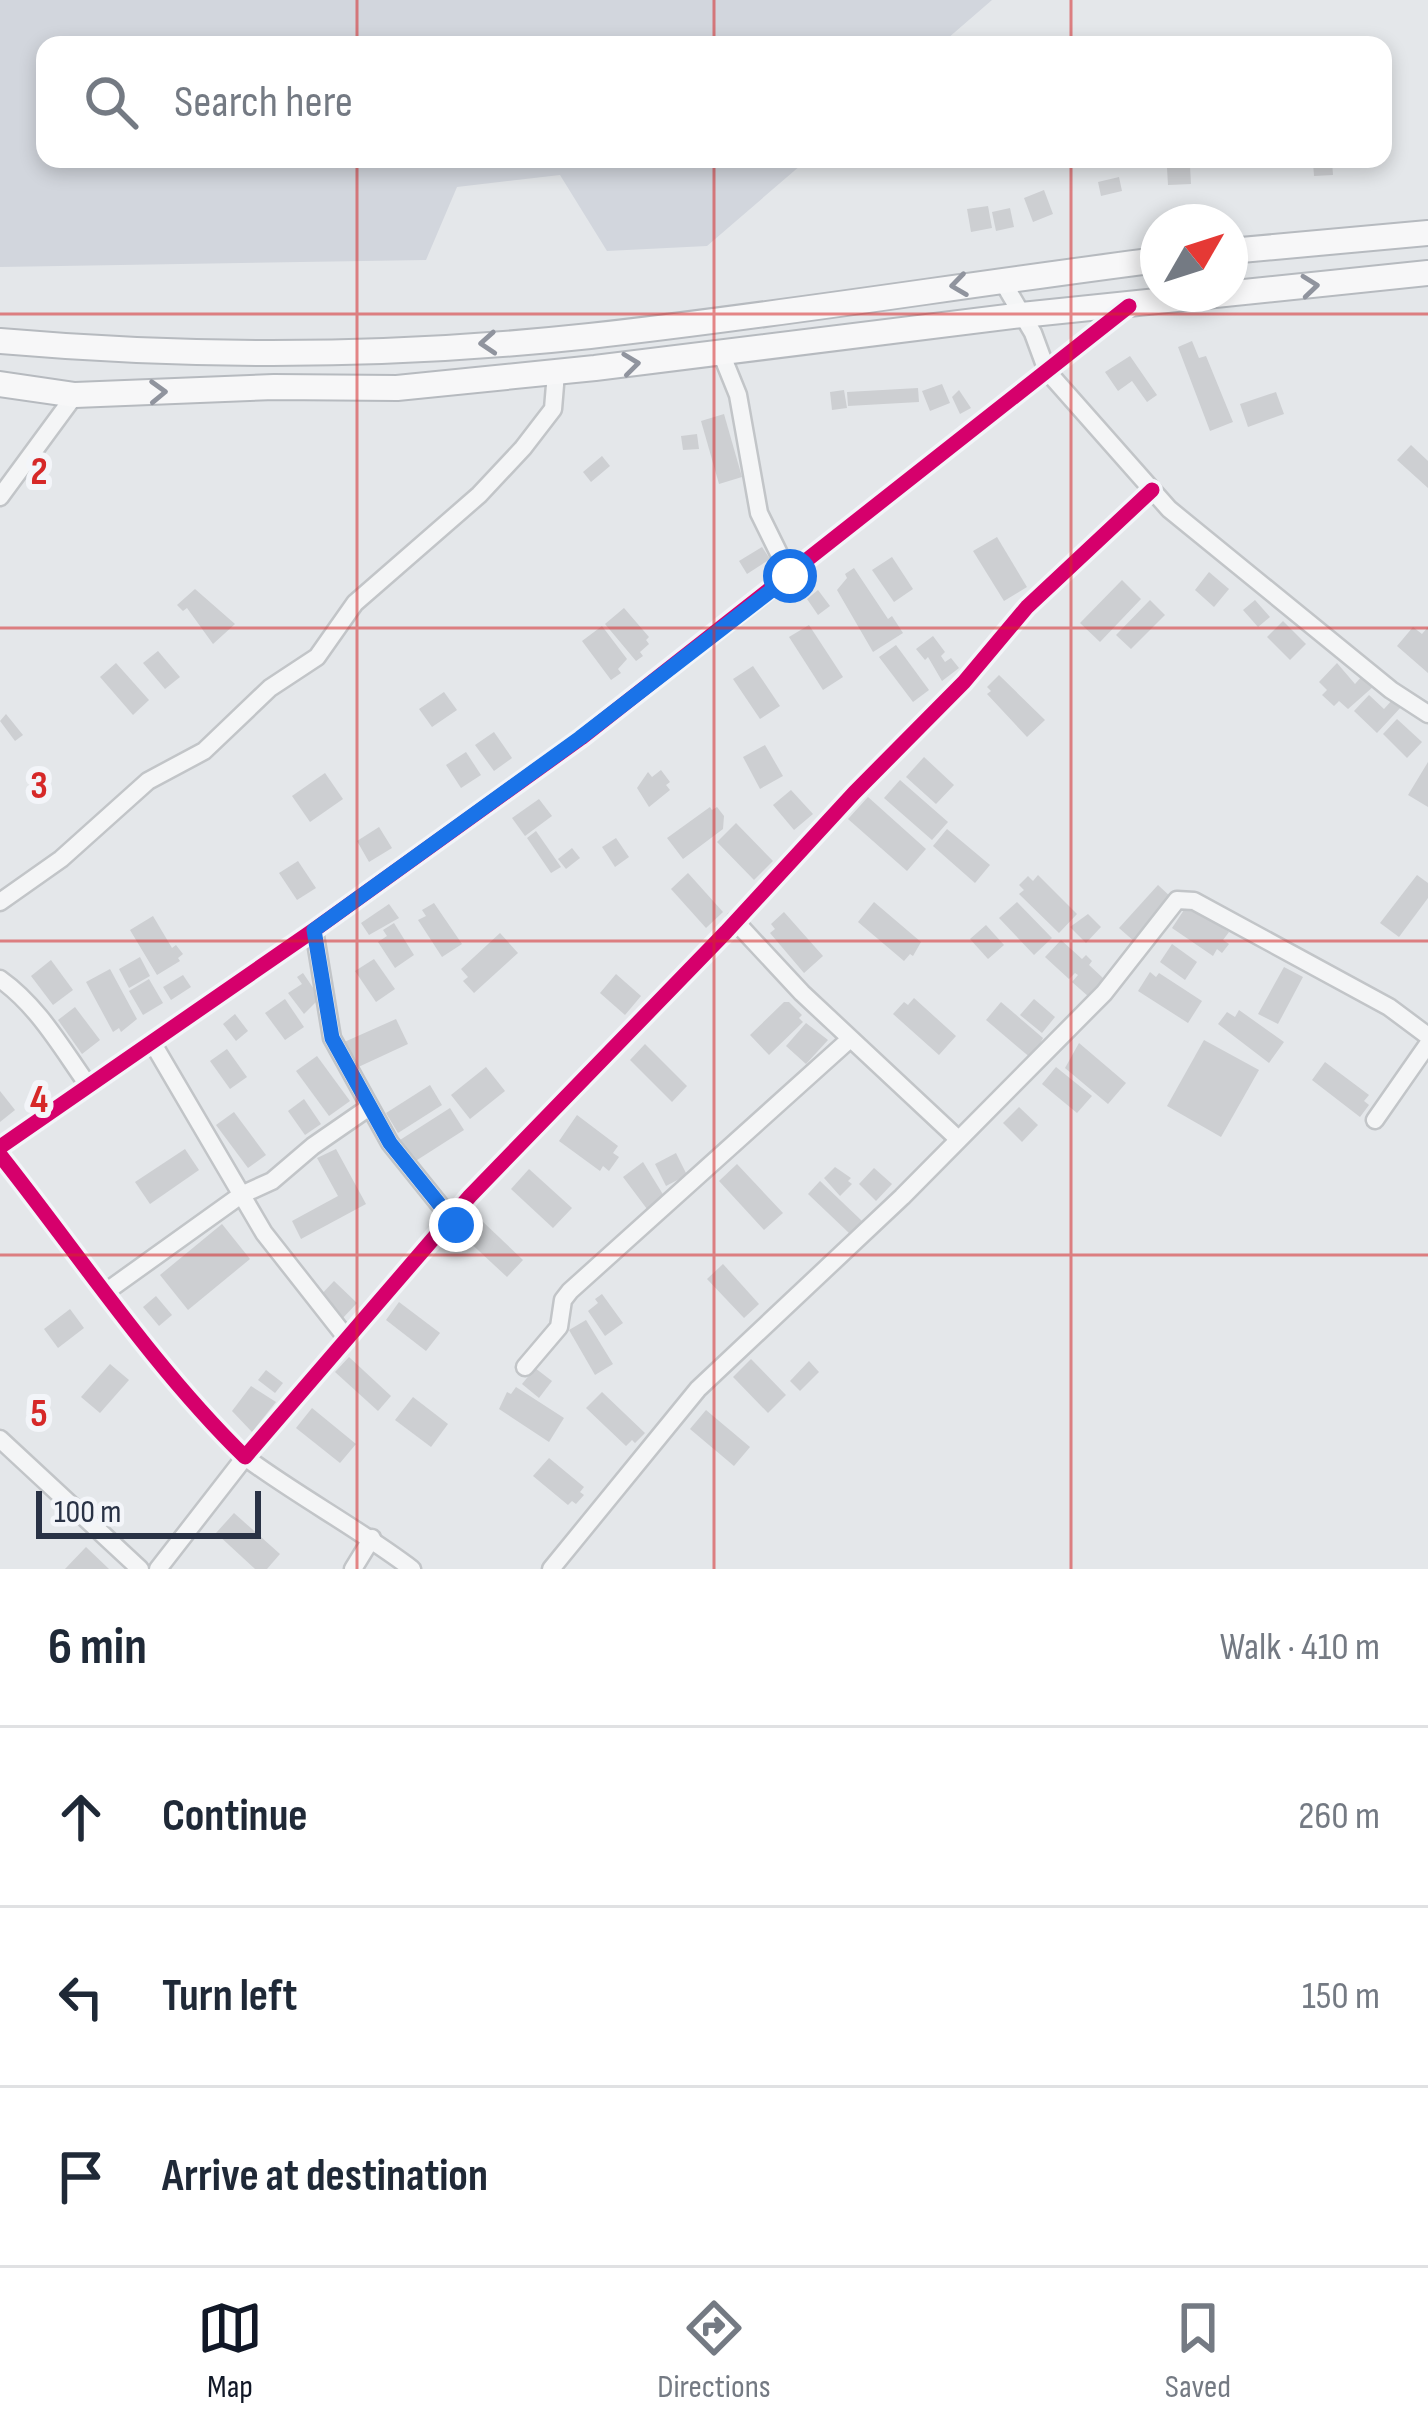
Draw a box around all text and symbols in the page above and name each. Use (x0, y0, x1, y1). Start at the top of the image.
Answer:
search box (36, 36, 1392, 168)
icon: search (78, 69, 144, 135)
text: Search here (174, 75, 353, 130)
north arrow (1140, 204, 1248, 312)
one-way arrow (949, 272, 968, 298)
one-way arrow (1301, 274, 1320, 300)
one-way arrow (478, 330, 497, 356)
one-way arrow (621, 351, 641, 377)
one-way arrow (149, 379, 168, 405)
text: 2 (30, 449, 48, 496)
route start (763, 549, 817, 603)
text: 3 (30, 763, 48, 810)
text: 4 (30, 1077, 48, 1124)
route end (429, 1198, 483, 1252)
text: 5 (30, 1391, 48, 1438)
scale bar (36, 1485, 261, 1538)
text: 100 m (54, 1492, 121, 1532)
text: 6 min (48, 1617, 147, 1678)
text: Walk · 410 m (1220, 1624, 1380, 1671)
icon: ahead (48, 1784, 114, 1850)
text: Continue (162, 1789, 308, 1844)
text: 260 m (1298, 1793, 1380, 1840)
icon: left (48, 1964, 114, 2030)
text: Turn left (162, 1969, 297, 2024)
text: 150 m (1302, 1973, 1380, 2020)
icon: arrive (48, 2144, 114, 2210)
text: Arrive at destination (162, 2149, 488, 2204)
tab: Map (197, 2295, 263, 2407)
tab: Directions (657, 2295, 771, 2407)
tab: Saved (1165, 2295, 1231, 2407)

